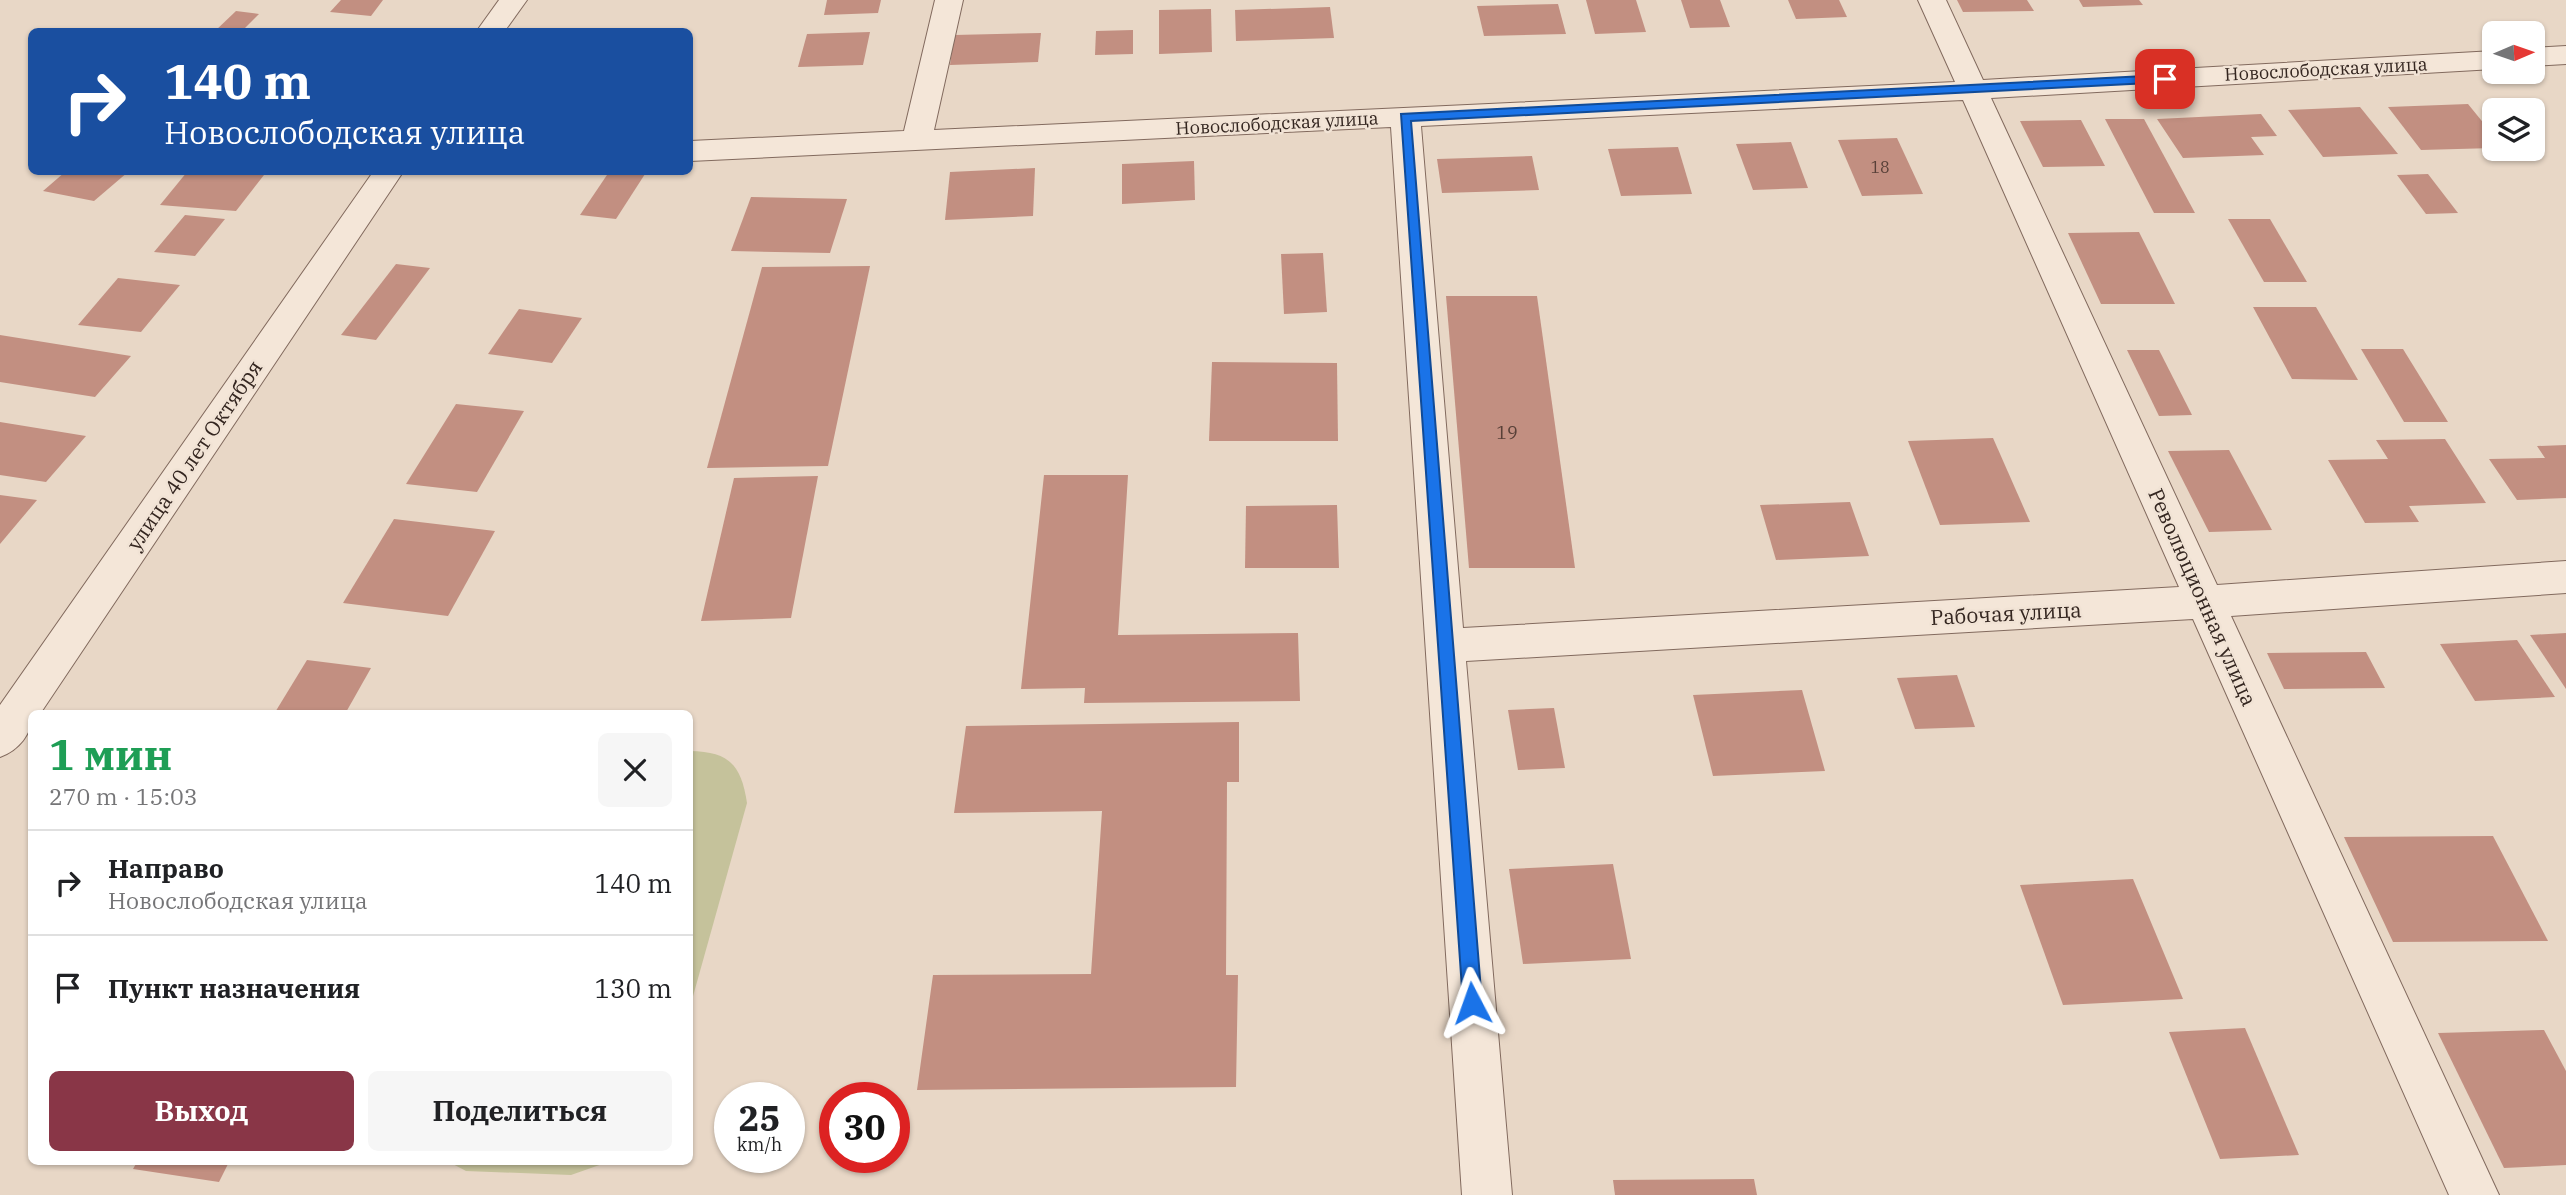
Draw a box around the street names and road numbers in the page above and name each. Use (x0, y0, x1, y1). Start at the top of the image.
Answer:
street label: Новослободская улица (2224, 52, 2428, 86)
street label: Новослободская улица (1175, 106, 1379, 140)
street label: улица 40 лет Октября (120, 354, 268, 556)
street label: Революционная улица (2142, 484, 2264, 710)
street label: Рабочая улица (1930, 595, 2082, 631)

